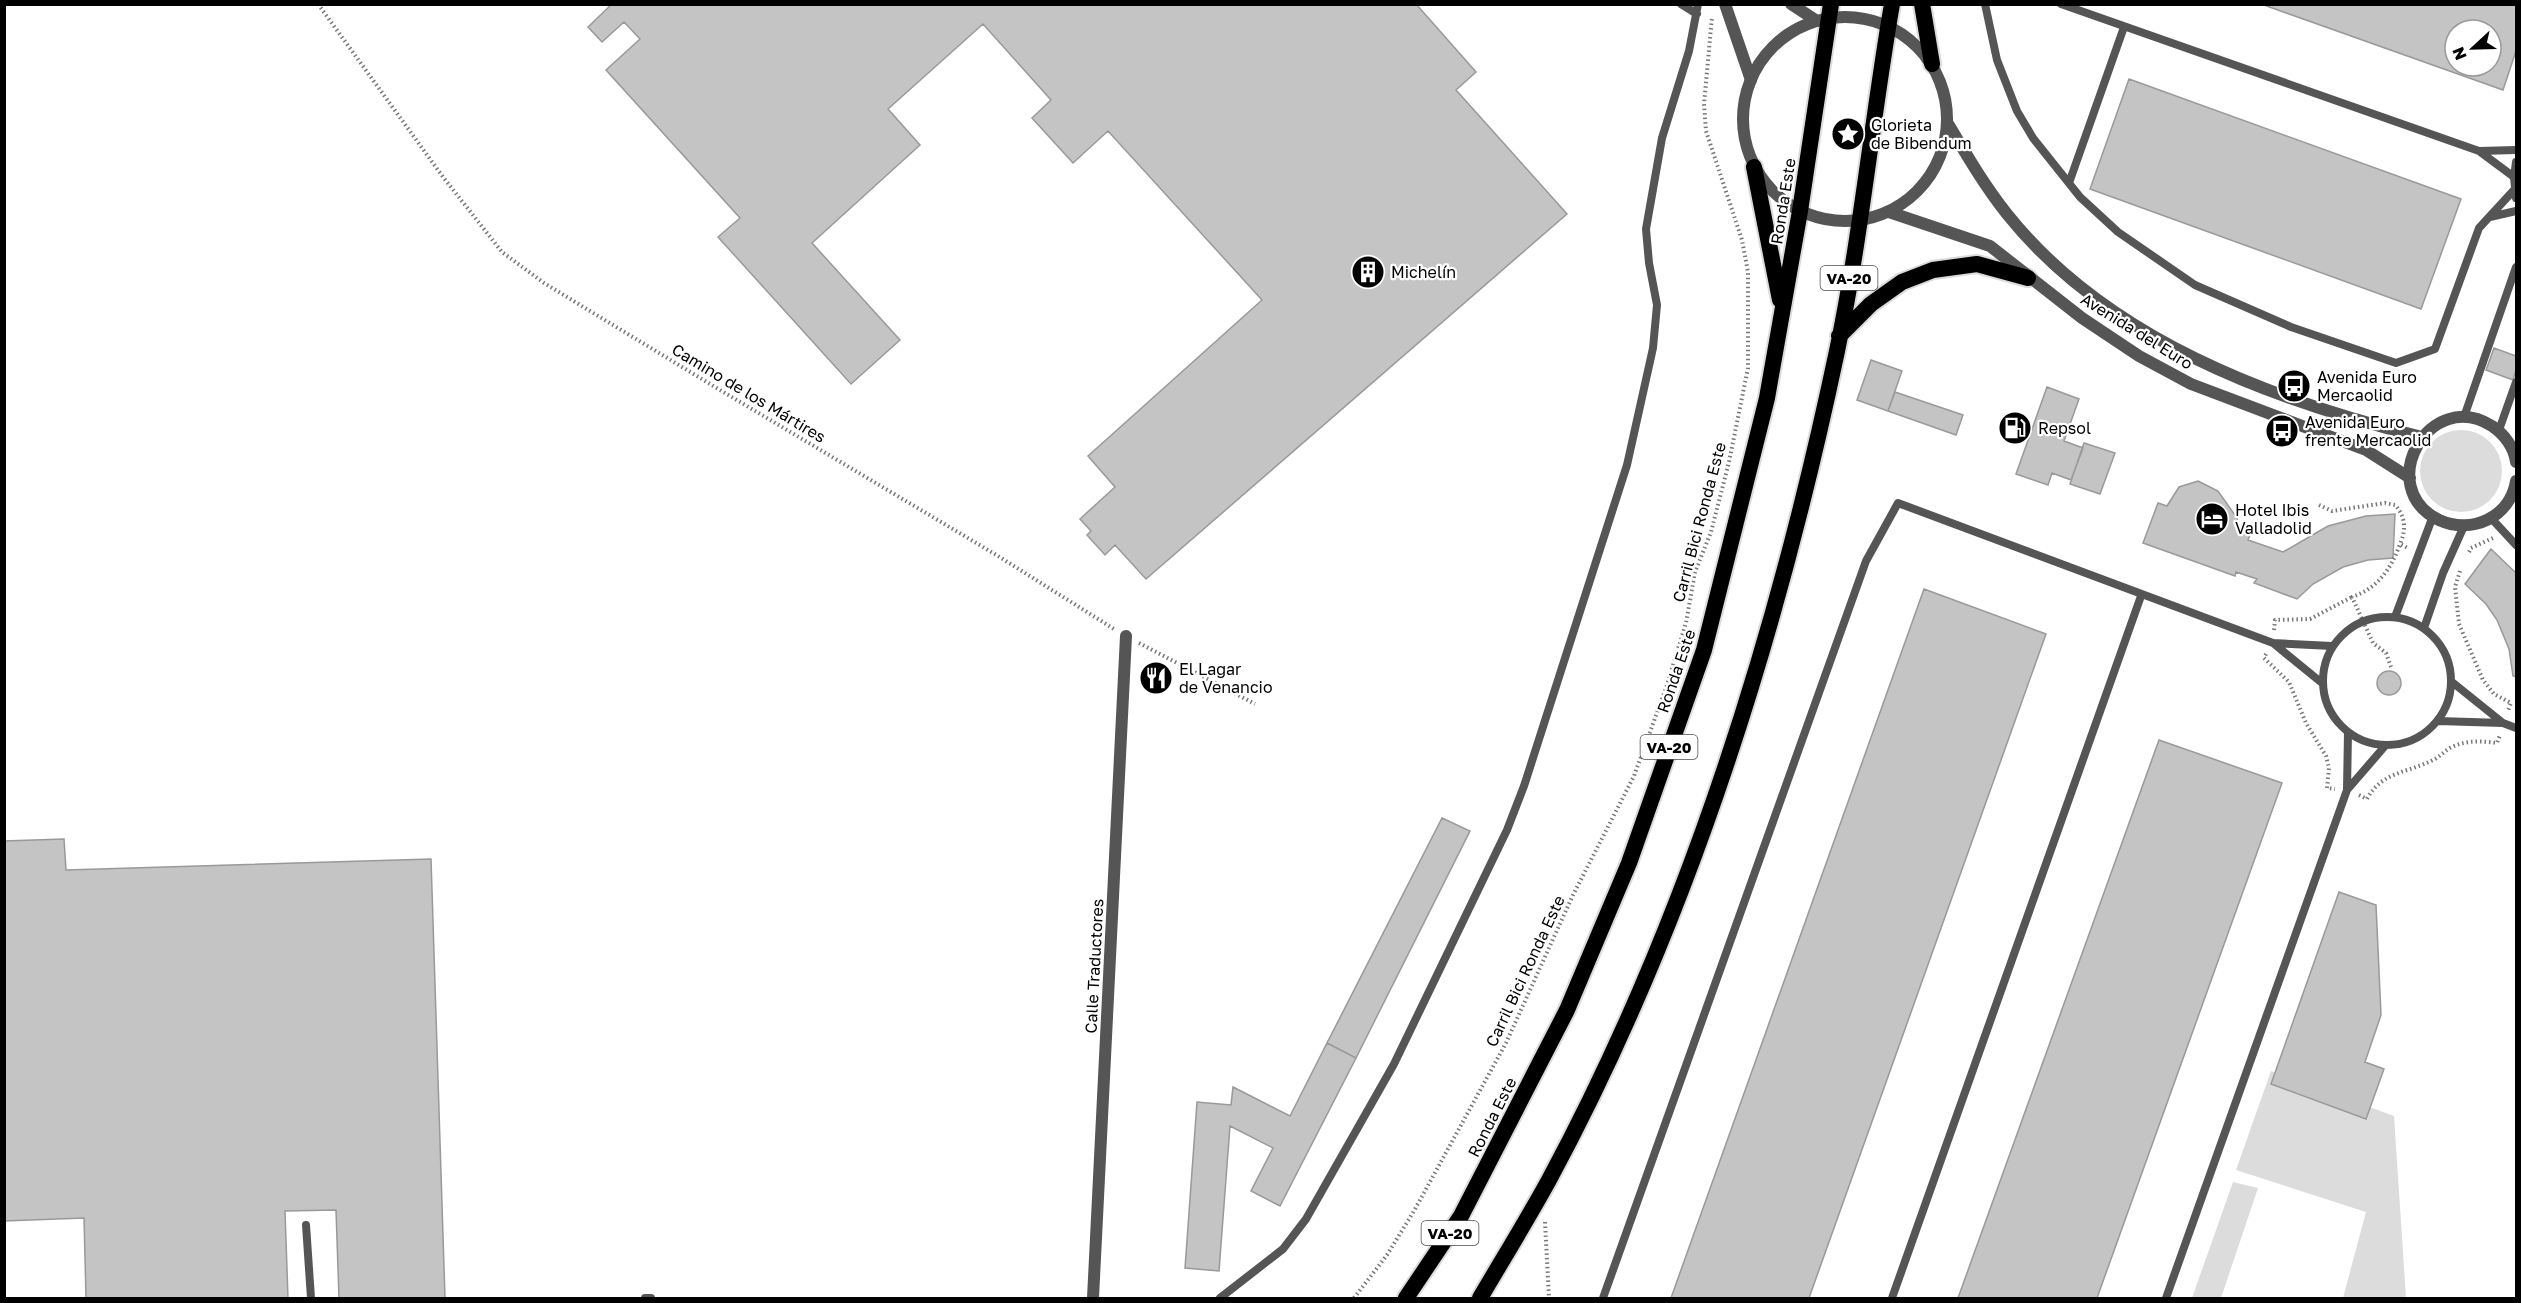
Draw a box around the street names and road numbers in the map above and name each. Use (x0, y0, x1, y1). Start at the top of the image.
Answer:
street label: Ronda Este (1766, 156, 1800, 246)
road number: VA-20 (1820, 266, 1878, 290)
street label: Avenida del Euro (2077, 289, 2197, 373)
street label: Camino de los Mártires (668, 339, 830, 447)
street label: Carril Bici Ronda Este (1668, 440, 1730, 604)
street label: Ronda Este (1652, 627, 1700, 715)
road number: VA-20 (1640, 735, 1698, 759)
street label: Carril Bici Ronda Este (1481, 892, 1569, 1050)
street label: Calle Traductores (1080, 898, 1108, 1034)
street label: Ronda Este (1463, 1074, 1521, 1160)
road number: VA-20 (1422, 1221, 1478, 1245)

